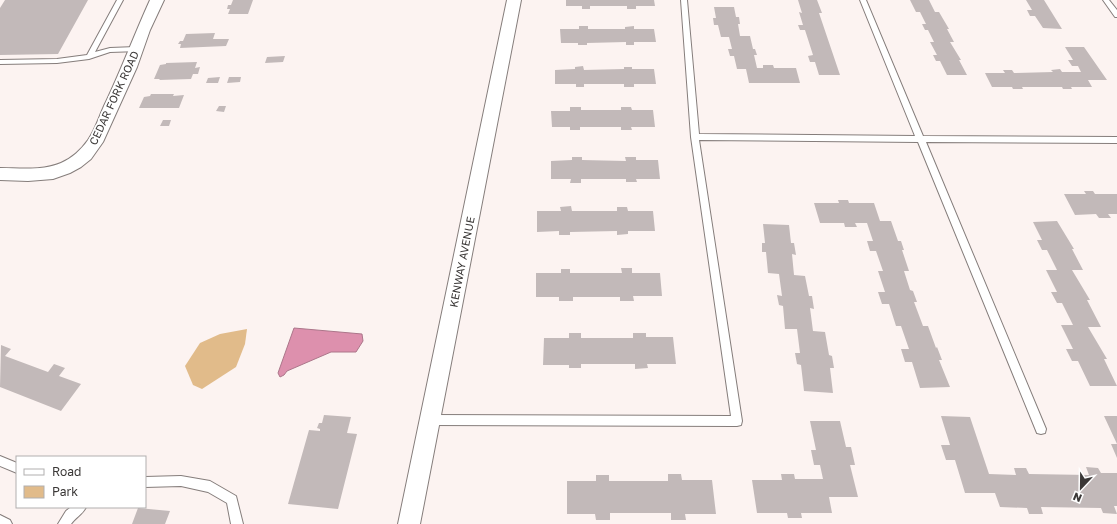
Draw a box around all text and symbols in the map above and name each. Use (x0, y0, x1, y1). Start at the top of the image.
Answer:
street label: CEDAR FORK ROAD (86, 48, 141, 147)
street label: KENWAY AVENUE (446, 215, 477, 308)
legend (16, 456, 146, 508)
text: Road (52, 464, 81, 479)
north arrow (1061, 468, 1101, 508)
text: Park (52, 484, 78, 499)
text: N (1071, 490, 1083, 505)

